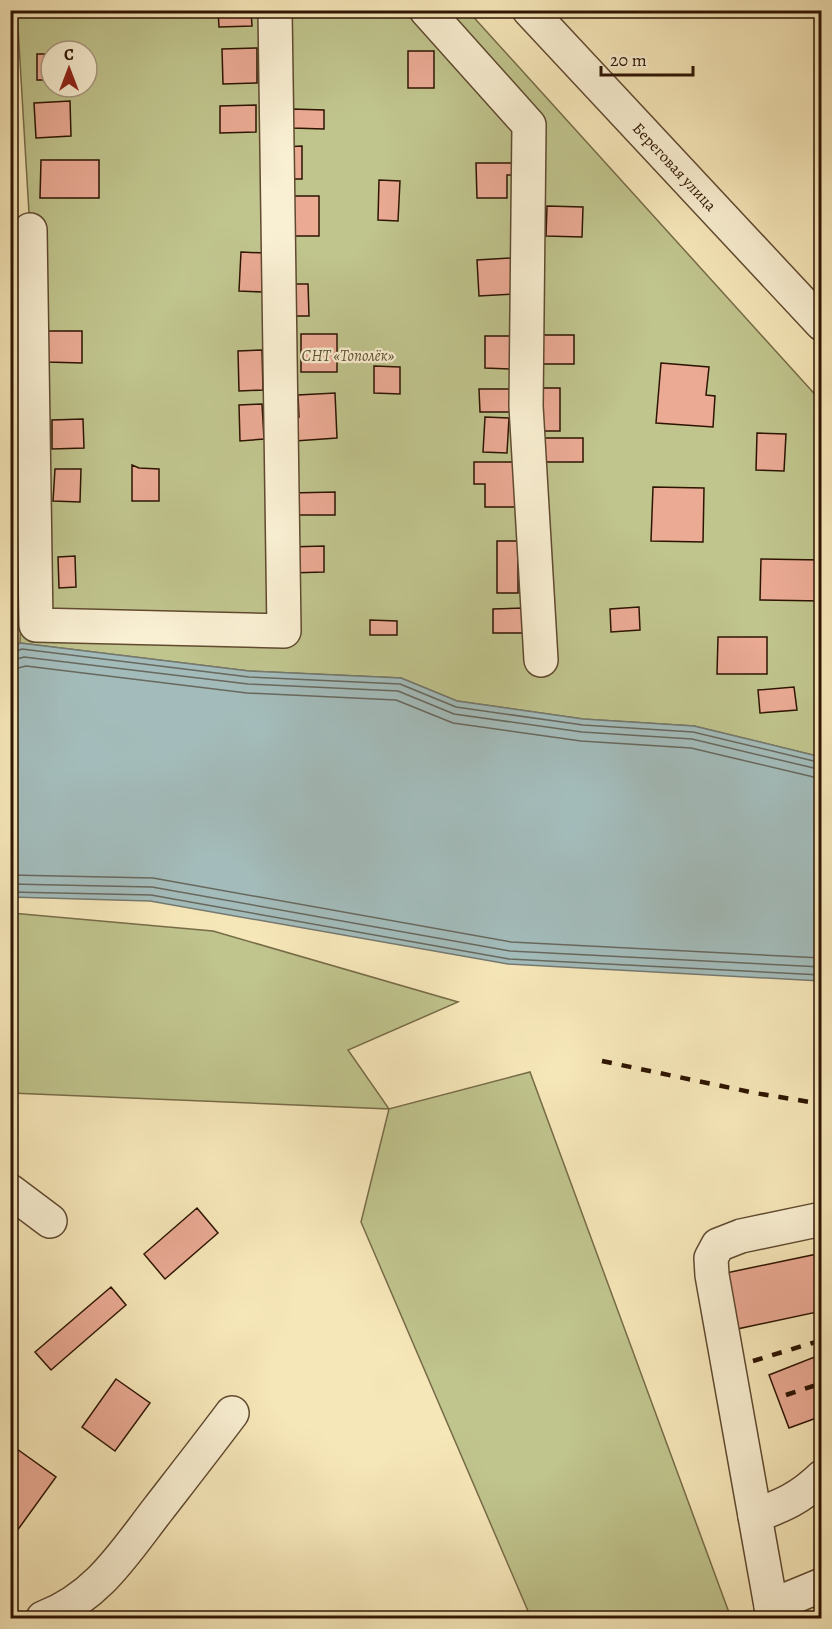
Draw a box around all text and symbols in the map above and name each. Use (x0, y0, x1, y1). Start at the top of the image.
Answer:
north arrow (39, 39, 99, 99)
scale bar (601, 39, 692, 77)
text: С (64, 44, 74, 66)
text: 20 m (610, 48, 647, 72)
street label: Береговая улица (627, 118, 722, 217)
park label: СНТ «Тополёк» (302, 345, 395, 367)

